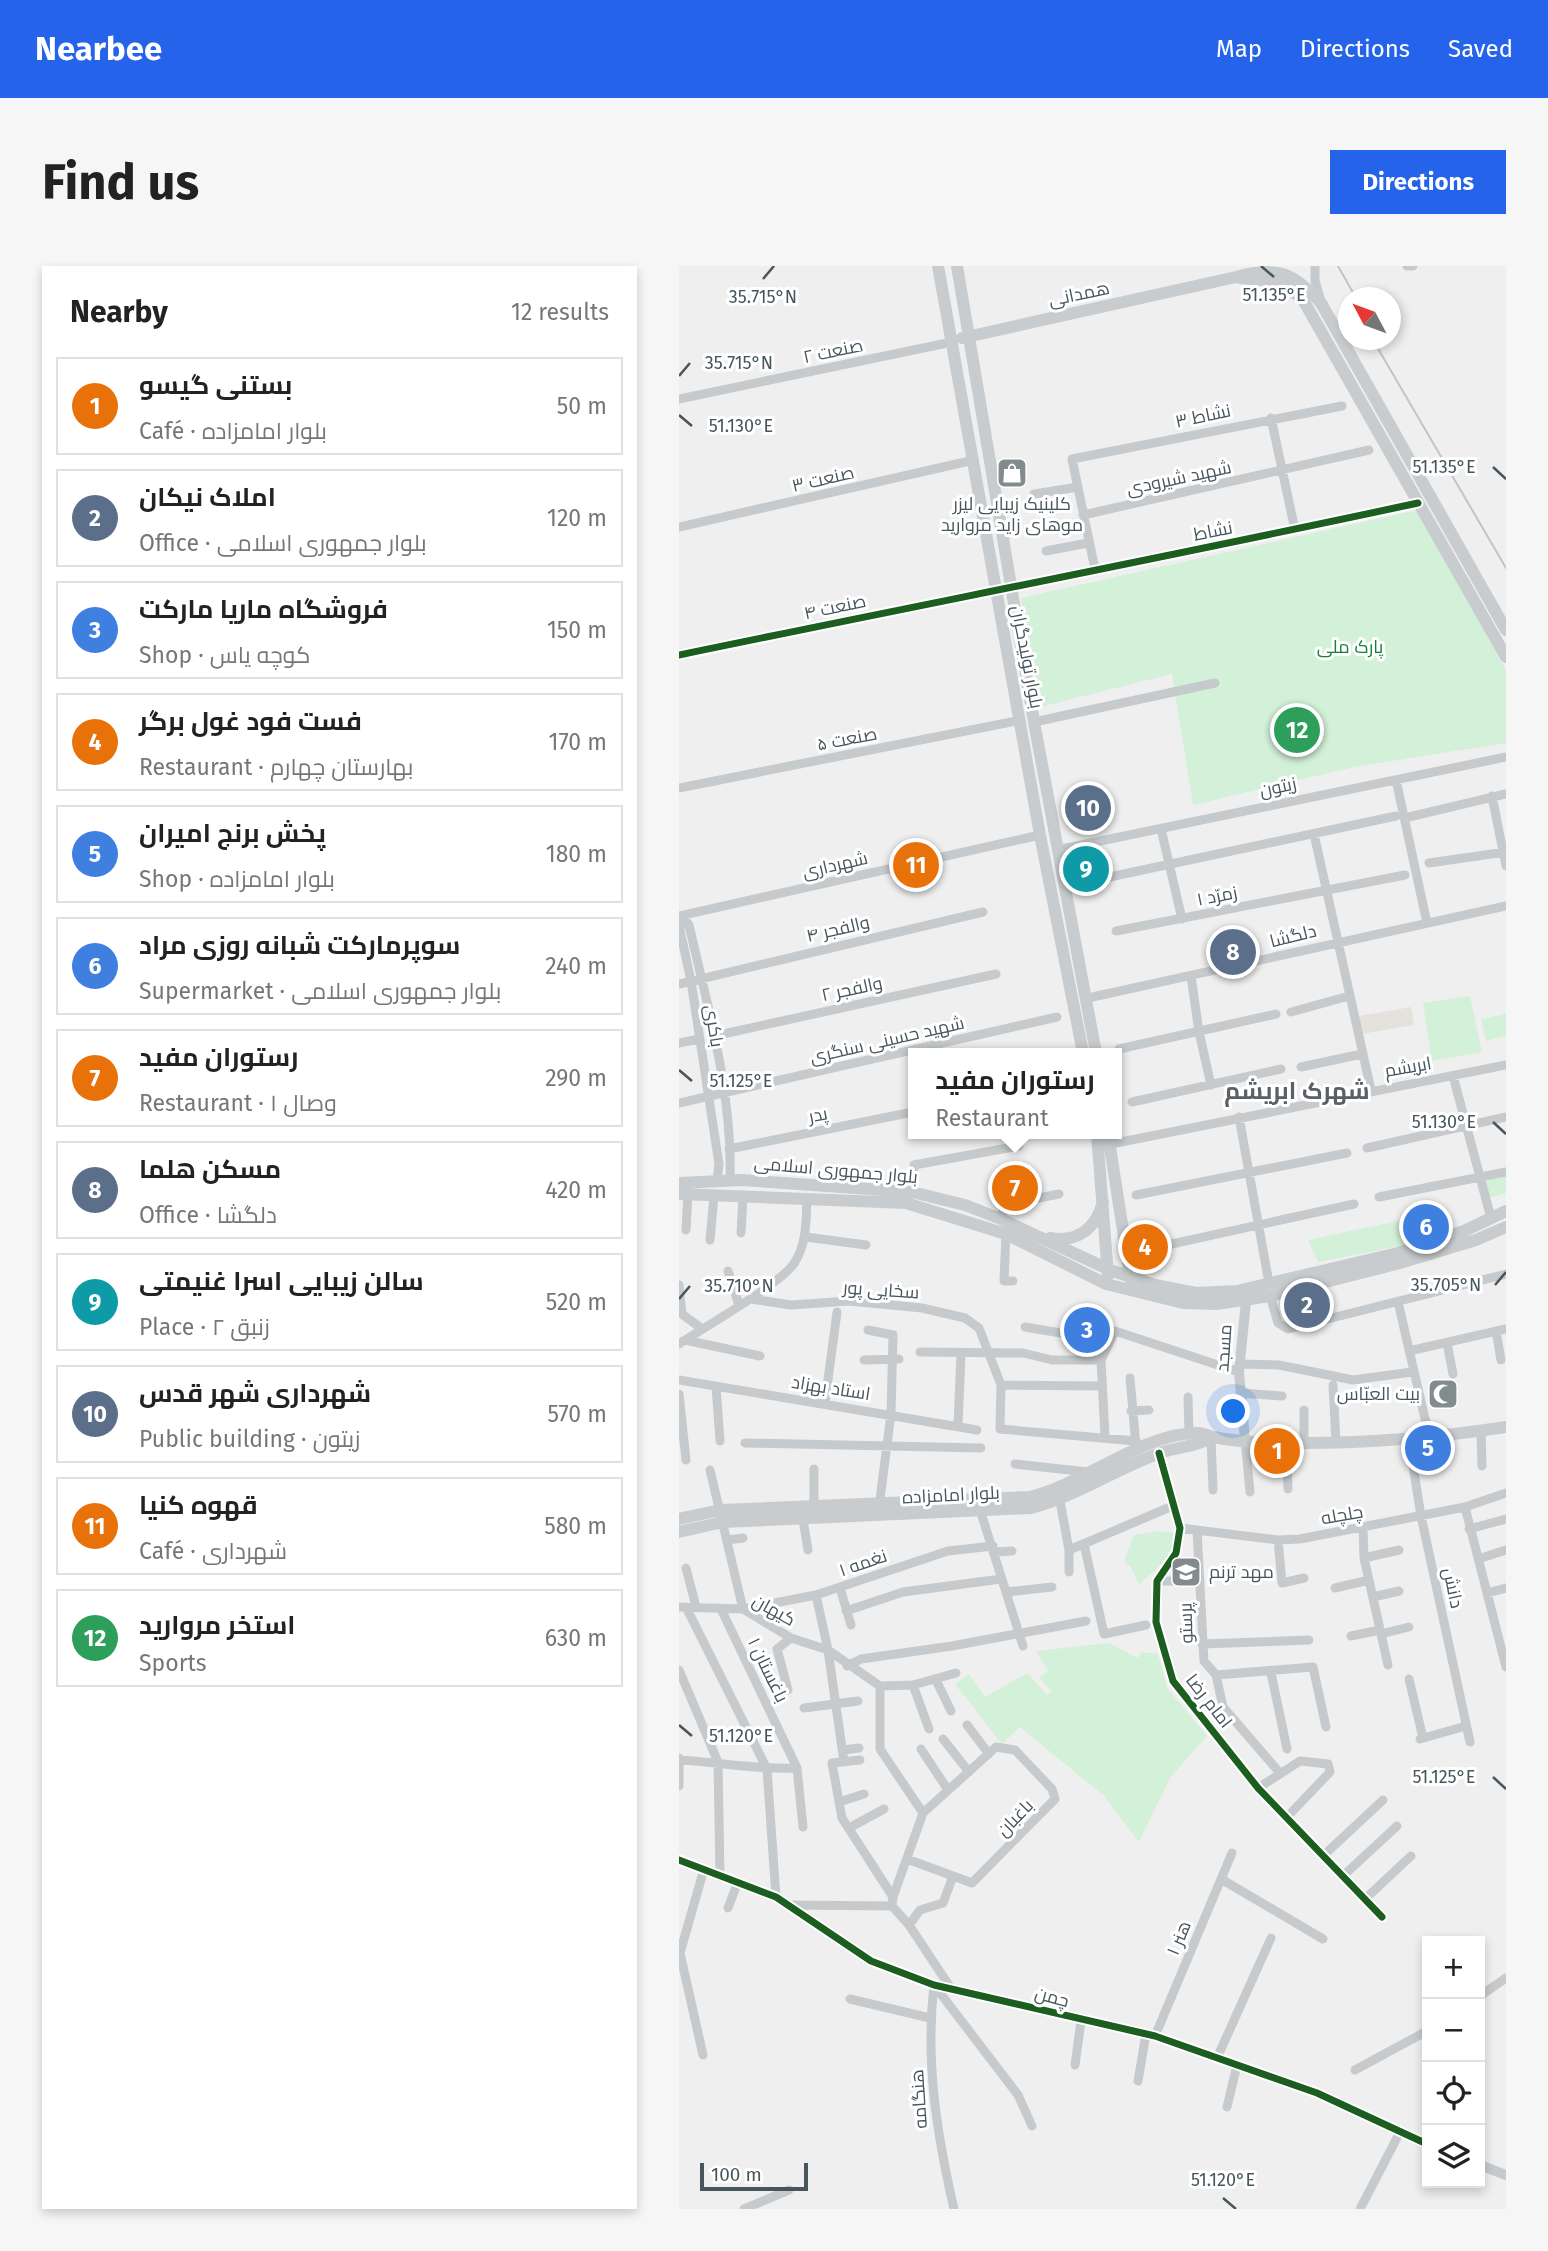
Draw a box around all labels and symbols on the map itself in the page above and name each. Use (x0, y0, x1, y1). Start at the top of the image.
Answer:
street label: همدانی (1047, 277, 1111, 311)
text: 51.135°E (1242, 284, 1306, 306)
text: 35.715°N (729, 286, 797, 308)
north arrow (1338, 287, 1401, 350)
street label: صنعت ۲ (801, 334, 865, 368)
text: 35.715°N (705, 352, 773, 374)
street label: نشاط ۳ (1173, 399, 1233, 433)
text: 51.130°E (709, 415, 773, 437)
shop icon: کلینیک زیبایی لیزر موهای زاید مروارید (995, 456, 1029, 490)
street label: شهید شیرودی (1125, 456, 1233, 500)
text: 51.135°E (1412, 456, 1476, 478)
street label: صنعت ۳ (790, 461, 856, 497)
place label: کلینیک زیبایی لیزر موهای زاید مروارید (941, 493, 1083, 536)
street label: نشاط (1192, 516, 1234, 546)
street label: صنعت ۴ (802, 590, 868, 624)
street label: بلوار تولیدگران (1006, 604, 1048, 710)
park label: پارک ملی (1317, 636, 1384, 659)
pin: 12 (1274, 704, 1320, 756)
street label: صنعت ۵ (815, 722, 879, 756)
street label: زیتون (1258, 772, 1298, 802)
pin: 10 (1065, 782, 1111, 834)
pin: 11 (893, 839, 939, 891)
pin: 9 (1063, 843, 1109, 895)
street label: شهرداری (800, 847, 870, 883)
street label: زمرّد ۱ (1195, 881, 1239, 911)
street label: والفجر ۴ (804, 911, 872, 947)
street label: دلگشا (1267, 920, 1319, 952)
pin: 8 (1210, 926, 1256, 978)
street label: والفجر ۲ (820, 972, 884, 1006)
street label: باکری (700, 1003, 728, 1049)
street label: شهید حسینی سنگری (808, 1012, 966, 1068)
street label: ابریشم (1383, 1052, 1433, 1083)
text: 51.125°E (710, 1070, 773, 1092)
district label: شهرک ابریشم (1224, 1077, 1370, 1107)
street label: پدر (806, 1102, 830, 1129)
text: 51.130°E (1412, 1111, 1476, 1133)
street label: بلوار جمهوری اسلامی (753, 1152, 919, 1188)
pin: 7 (992, 1162, 1038, 1214)
pin: 6 (1403, 1201, 1449, 1253)
pin: 4 (1122, 1221, 1168, 1273)
text: 35.705°N (1411, 1274, 1481, 1296)
text: 35.710°N (704, 1275, 774, 1297)
street label: سخایی پور (841, 1276, 920, 1305)
pin: 2 (1284, 1279, 1330, 1331)
pin: 3 (1064, 1304, 1110, 1356)
street label: مسجد (1211, 1324, 1237, 1372)
street label: استاد بهزاد (790, 1371, 872, 1405)
mosque icon: بیت العبّاس (1426, 1377, 1460, 1411)
place label: بیت العبّاس (1337, 1383, 1420, 1405)
your location (1216, 1394, 1250, 1428)
pin: 5 (1405, 1422, 1451, 1474)
pin: 1 (1254, 1425, 1300, 1477)
street label: بلوار امامزاده (902, 1481, 1000, 1509)
street label: چلچله (1319, 1500, 1365, 1530)
street label: نغمه ۱ (836, 1545, 890, 1581)
school or university icon: مهد ترنم (1169, 1555, 1203, 1589)
place label: مهد ترنم (1209, 1561, 1274, 1584)
street label: دانش (1438, 1566, 1468, 1610)
street label: کیهان (749, 1589, 799, 1631)
street label: پرستو (1174, 1602, 1199, 1644)
street label: باغستان ۱ (743, 1634, 793, 1706)
street label: امام رضا (1180, 1670, 1237, 1733)
text: 51.120°E (709, 1725, 773, 1747)
text: 51.125°E (1413, 1766, 1476, 1788)
street label: باغبان (992, 1795, 1038, 1841)
street label: هنر ۱ (1162, 1917, 1196, 1959)
street label: چمن (1032, 1982, 1072, 2013)
street label: هنگامه (906, 2068, 932, 2130)
scale bar (700, 2160, 809, 2192)
text: 51.120°E (1191, 2169, 1255, 2191)

